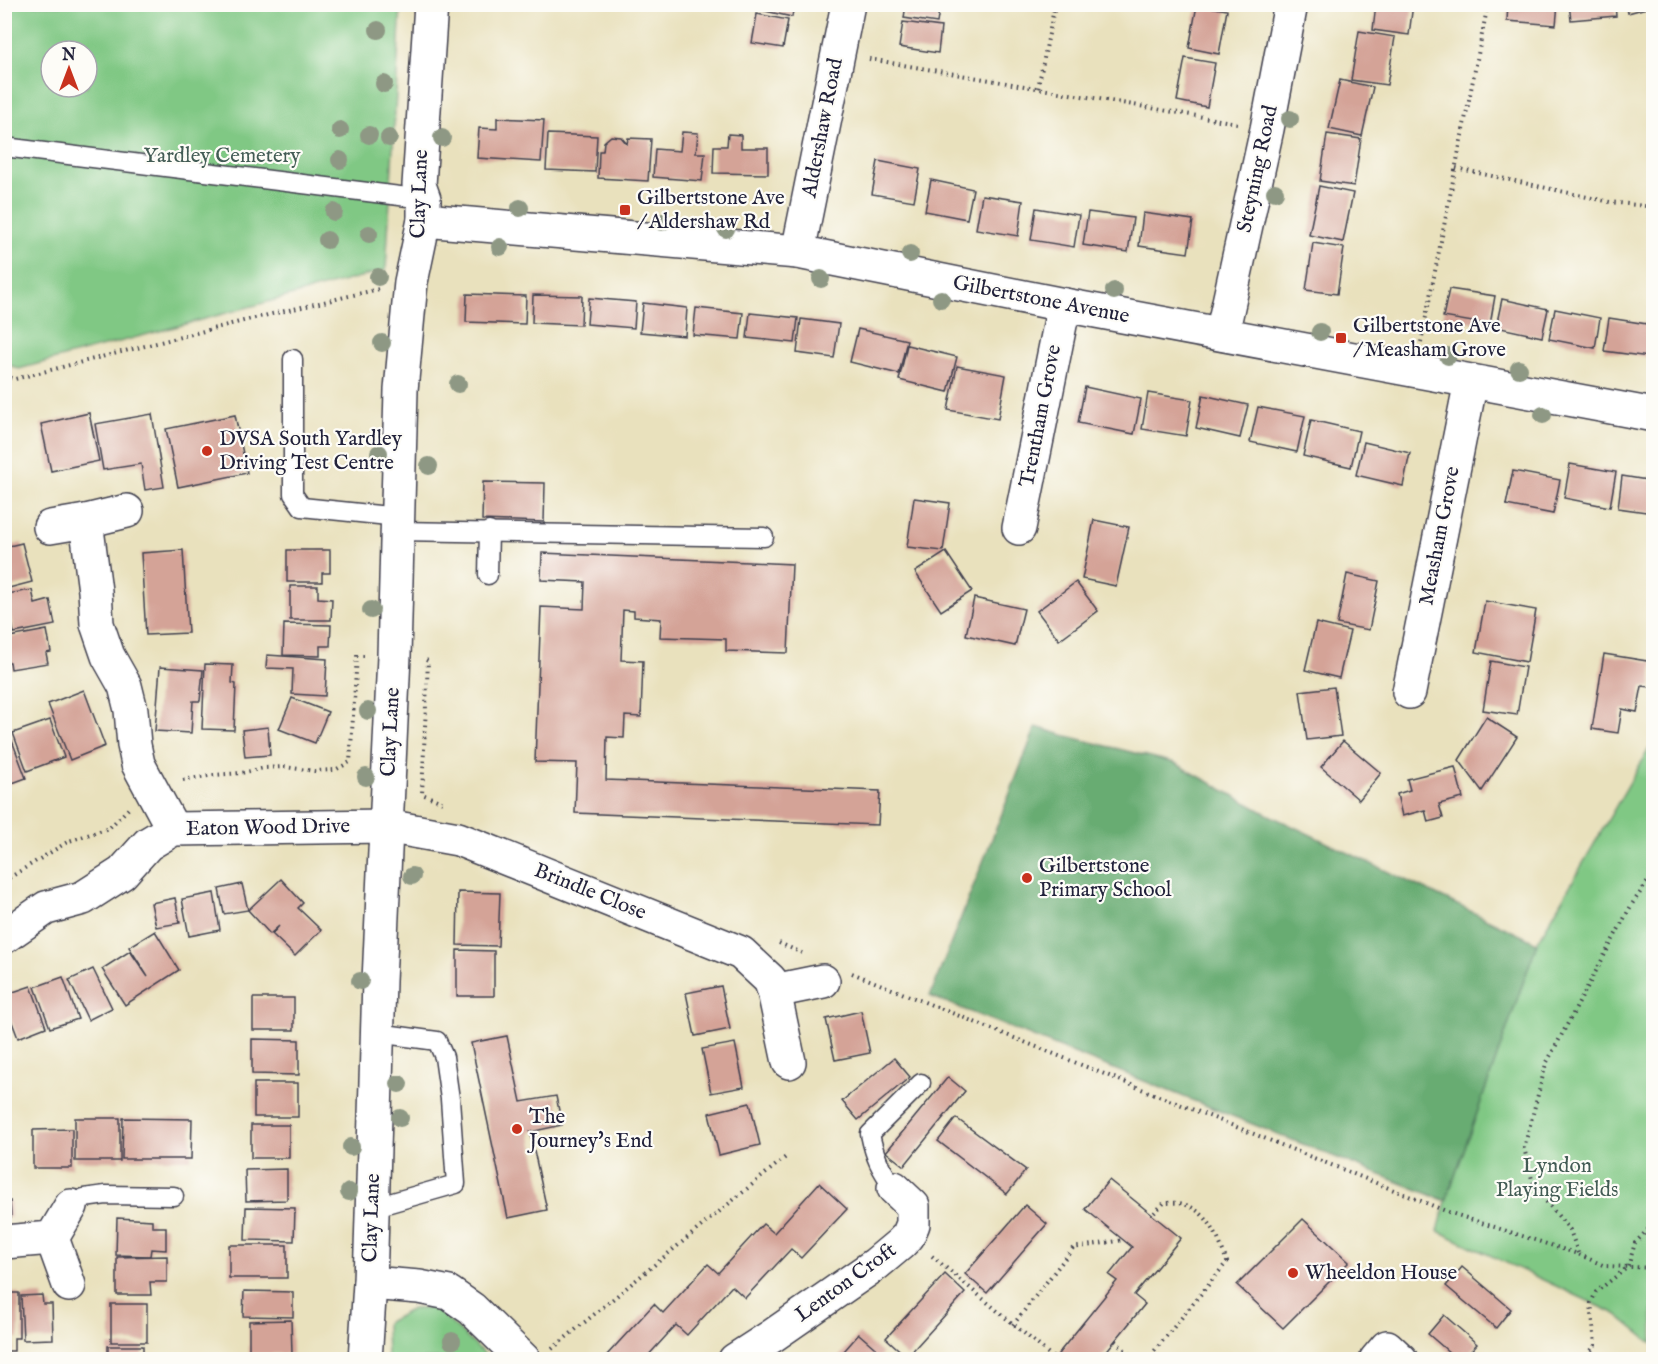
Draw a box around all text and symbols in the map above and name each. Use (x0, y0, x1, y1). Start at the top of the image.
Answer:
north arrow (39, 39, 99, 99)
text: N (61, 46, 76, 66)
street label: Aldershaw Road (796, 55, 850, 201)
street label: Steyning Road (1231, 102, 1285, 235)
park label: Yardley Cemetery (143, 143, 301, 170)
street label: Clay Lane (405, 149, 435, 239)
place label: Gilbertstone Ave / Aldershaw Rd (637, 185, 785, 236)
marker: Gilbertstone Ave / Aldershaw Rd (618, 203, 632, 217)
street label: Gilbertstone Avenue (950, 270, 1132, 330)
place label: Gilbertstone Ave / Measham Grove (1353, 313, 1506, 364)
marker: Gilbertstone Ave / Measham Grove (1334, 331, 1348, 345)
street label: Trentham Grove (1014, 342, 1068, 490)
place label: DVSA South Yardley Driving Test Centre (219, 426, 403, 477)
marker: DVSA South Yardley Driving Test Centre (200, 444, 214, 458)
street label: Measham Grove (1413, 464, 1467, 608)
street label: Clay Lane (375, 686, 407, 777)
street label: Eaton Wood Drive (186, 813, 351, 843)
place label: Gilbertstone Primary School (1039, 853, 1172, 904)
street label: Brindle Close (530, 857, 650, 927)
marker: Gilbertstone Primary School (1020, 871, 1034, 885)
place label: The Journey's End (527, 1104, 653, 1155)
marker: The Journey's End (510, 1122, 524, 1136)
park label: Lyndon Playing Fields (1496, 1153, 1618, 1204)
street label: Clay Lane (357, 1173, 387, 1263)
street label: Lenton Croft (790, 1237, 902, 1329)
place label: Wheeldon House (1305, 1260, 1457, 1287)
marker: Wheeldon House (1286, 1266, 1300, 1280)

